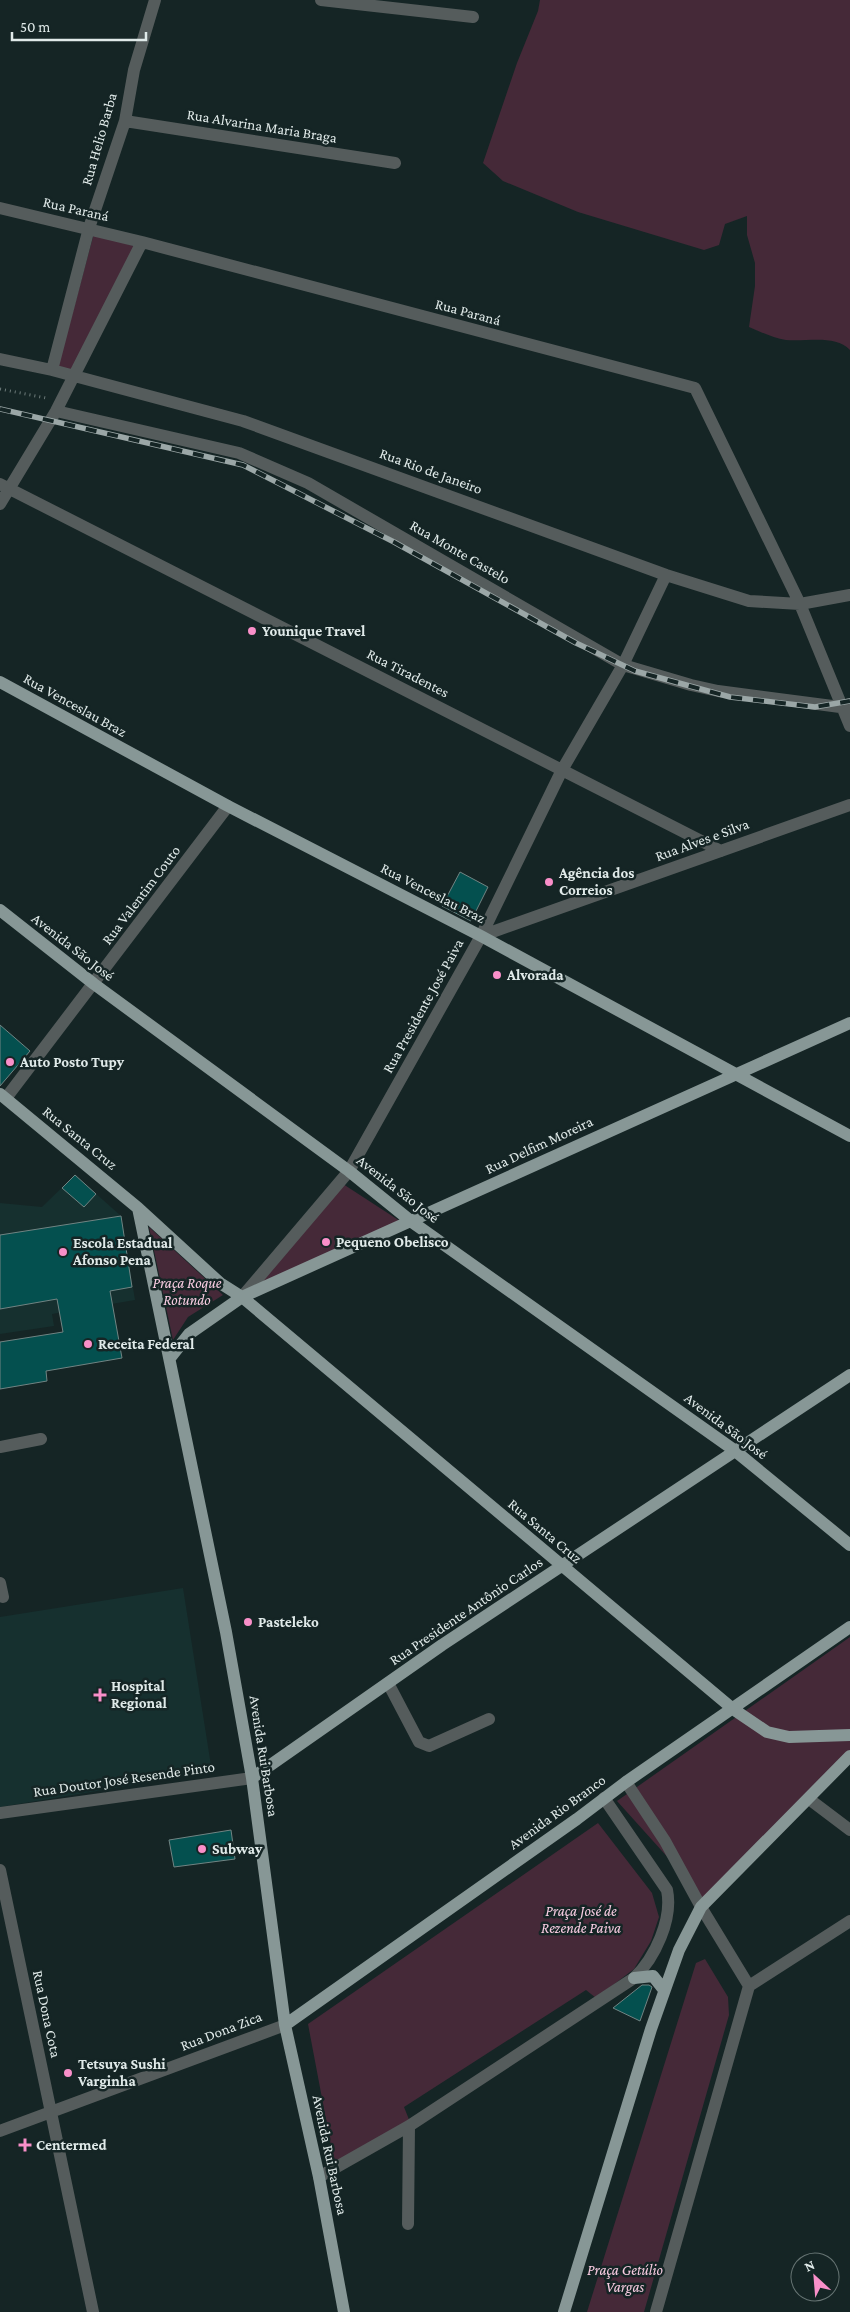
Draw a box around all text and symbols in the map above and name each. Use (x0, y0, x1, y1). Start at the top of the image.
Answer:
scale bar (12, 10, 146, 42)
text: 50 m (20, 19, 50, 35)
street label: Rua Helio Barba (78, 91, 120, 187)
street label: Rua Alvarina Maria Braga (186, 106, 338, 147)
street label: Rua Paraná (42, 194, 111, 224)
street label: Rua Paraná (434, 296, 503, 328)
street label: Rua Rio de Janeiro (377, 445, 485, 498)
street label: Rua Monte Castelo (407, 517, 513, 587)
place label: Younique Travel (262, 623, 366, 639)
marker: Younique Travel (246, 625, 258, 637)
street label: Rua Tiradentes (364, 645, 452, 701)
street label: Rua Venceslau Braz (21, 670, 129, 740)
street label: Rua Alves e Silva (653, 816, 751, 864)
street label: Rua Valentim Couto (99, 842, 183, 948)
street label: Rua Venceslau Braz (378, 860, 488, 926)
place label: Agência dos Correios (558, 865, 634, 898)
marker: Agência dos Correios (543, 876, 555, 888)
street label: Avenida São José (28, 910, 118, 985)
street label: Rua Presidente José Paiva (379, 936, 467, 1076)
place label: Alvorada (506, 967, 564, 983)
marker: Alvorada (491, 969, 503, 981)
place label: Auto Posto Tupy (19, 1054, 125, 1070)
marker: Auto Posto Tupy (4, 1056, 16, 1068)
street label: Rua Santa Cruz (40, 1103, 120, 1173)
street label: Rua Delfim Moreira (483, 1113, 595, 1177)
street label: Avenida São José (353, 1152, 443, 1227)
place label: Pequeno Obelisco (336, 1234, 449, 1250)
place label: Escola Estadual Afonso Pena (72, 1235, 173, 1268)
marker: Pequeno Obelisco (320, 1236, 332, 1248)
marker: Escola Estadual Afonso Pena (57, 1246, 69, 1258)
park label: Praça Roque Rotundo (152, 1275, 222, 1308)
place label: Receita Federal (98, 1336, 195, 1352)
marker: Receita Federal (82, 1338, 94, 1350)
street label: Avenida São José (681, 1390, 771, 1463)
street label: Rua Santa Cruz (505, 1496, 585, 1566)
street label: Rua Presidente Antônio Carlos (387, 1554, 546, 1668)
place label: Pasteleko (258, 1614, 319, 1630)
marker: Pasteleko (242, 1616, 254, 1628)
place label: Hospital Regional (111, 1678, 168, 1711)
marker: Hospital Regional (93, 1688, 107, 1702)
street label: Avenida Rui Barbosa (247, 1694, 281, 1818)
street label: Rua Doutor José Resende Pinto (32, 1758, 216, 1801)
street label: Avenida Rio Branco (506, 1772, 608, 1852)
place label: Subway (212, 1841, 263, 1857)
marker: Subway (196, 1843, 208, 1855)
park label: Praça José de Rezende Paiva (541, 1903, 621, 1936)
street label: Rua Dona Cota (30, 1969, 64, 2059)
street label: Rua Dona Zica (178, 2008, 264, 2054)
place label: Tetsuya Sushi Varginha (77, 2056, 166, 2089)
marker: Tetsuya Sushi Varginha (62, 2067, 74, 2079)
street label: Avenida Rui Barbosa (309, 2093, 351, 2217)
place label: Centermed (36, 2137, 108, 2153)
marker: Centermed (18, 2138, 32, 2152)
north arrow (790, 2252, 840, 2302)
text: N (802, 2256, 818, 2275)
park label: Praça Getúlio Vargas (587, 2262, 663, 2296)

